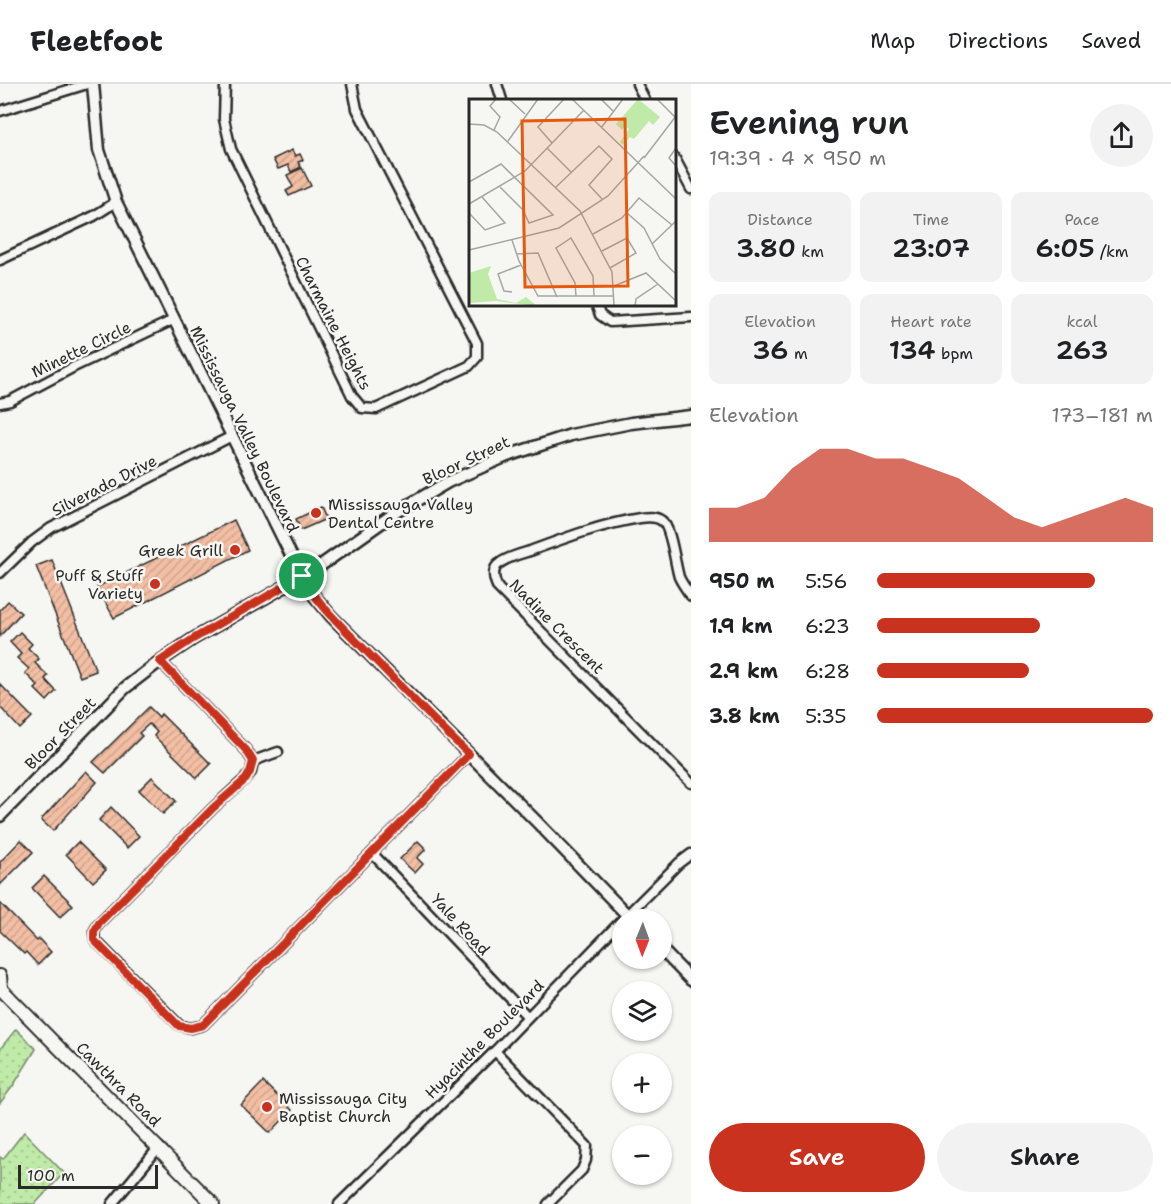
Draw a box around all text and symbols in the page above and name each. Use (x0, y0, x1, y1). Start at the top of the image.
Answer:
text: Fleetfoot (30, 22, 163, 60)
text: Map (870, 27, 915, 55)
text: Directions (948, 27, 1048, 55)
text: Saved (1081, 27, 1141, 55)
inset map (469, 99, 676, 306)
text: Evening run (709, 100, 909, 145)
button: share (1090, 104, 1153, 167)
text: 19:39 · 4 × 950 m (709, 145, 886, 171)
text: Distance (747, 209, 813, 230)
text: Time (913, 209, 949, 230)
text: Pace (1064, 209, 1100, 230)
text: 3.80 (736, 230, 796, 265)
text: 23:07 (892, 230, 970, 265)
text: 6:05 (1035, 230, 1095, 265)
text: km (796, 241, 824, 262)
text: /km (1095, 241, 1129, 262)
street label: Charmaine Heights (291, 253, 376, 394)
text: Elevation (744, 311, 816, 332)
text: Heart rate (890, 311, 972, 332)
text: kcal (1066, 311, 1098, 332)
street label: Minette Circle (28, 316, 134, 383)
street label: Mississauga Valley Boulevard (185, 322, 304, 536)
text: 36 (752, 332, 788, 367)
text: 134 (889, 332, 935, 367)
text: 263 (1056, 332, 1108, 367)
text: m (788, 343, 808, 364)
text: bpm (935, 343, 973, 364)
text: Elevation (709, 402, 799, 428)
text: 173–181 m (1051, 402, 1153, 428)
street label: Bloor Street (419, 431, 513, 490)
street label: Silverado Drive (48, 450, 160, 521)
place label: Mississauga Valley Dental Centre (328, 494, 473, 533)
marker: Mississauga Valley Dental Centre (309, 506, 323, 520)
place label: Greek Grill (139, 540, 223, 561)
marker: Greek Grill (228, 543, 242, 557)
pin (276, 550, 327, 601)
icon: arrive (285, 559, 318, 592)
place label: Puff & Stuff Variety (55, 565, 144, 604)
text: 950 m (709, 568, 775, 594)
text: 5:56 (805, 568, 848, 594)
street label: Nadine Crescent (505, 574, 609, 678)
marker: Puff & Stuff Variety (148, 577, 162, 591)
text: 1.9 km (709, 613, 772, 639)
text: 6:23 (805, 613, 850, 639)
text: 2.9 km (709, 658, 778, 684)
text: 6:28 (805, 658, 850, 684)
street label: Bloor Street (20, 692, 100, 774)
text: 3.8 km (709, 703, 780, 729)
text: 5:35 (805, 703, 847, 729)
street label: Yale Road (427, 889, 495, 960)
north arrow (612, 909, 672, 969)
map controls (612, 909, 672, 1185)
street label: Hyacinthe Boulevard (420, 975, 548, 1103)
button: layers (612, 981, 672, 1041)
street label: Cawthra Road (72, 1037, 166, 1131)
button: + (612, 1053, 672, 1113)
place label: Mississauga City Baptist Church (279, 1088, 407, 1127)
marker: Mississauga City Baptist Church (260, 1100, 274, 1114)
button: Save (709, 1123, 925, 1192)
button: Share (937, 1123, 1153, 1192)
button: − (612, 1125, 672, 1185)
scale bar (18, 1162, 158, 1190)
text: 100 m (27, 1165, 75, 1186)

